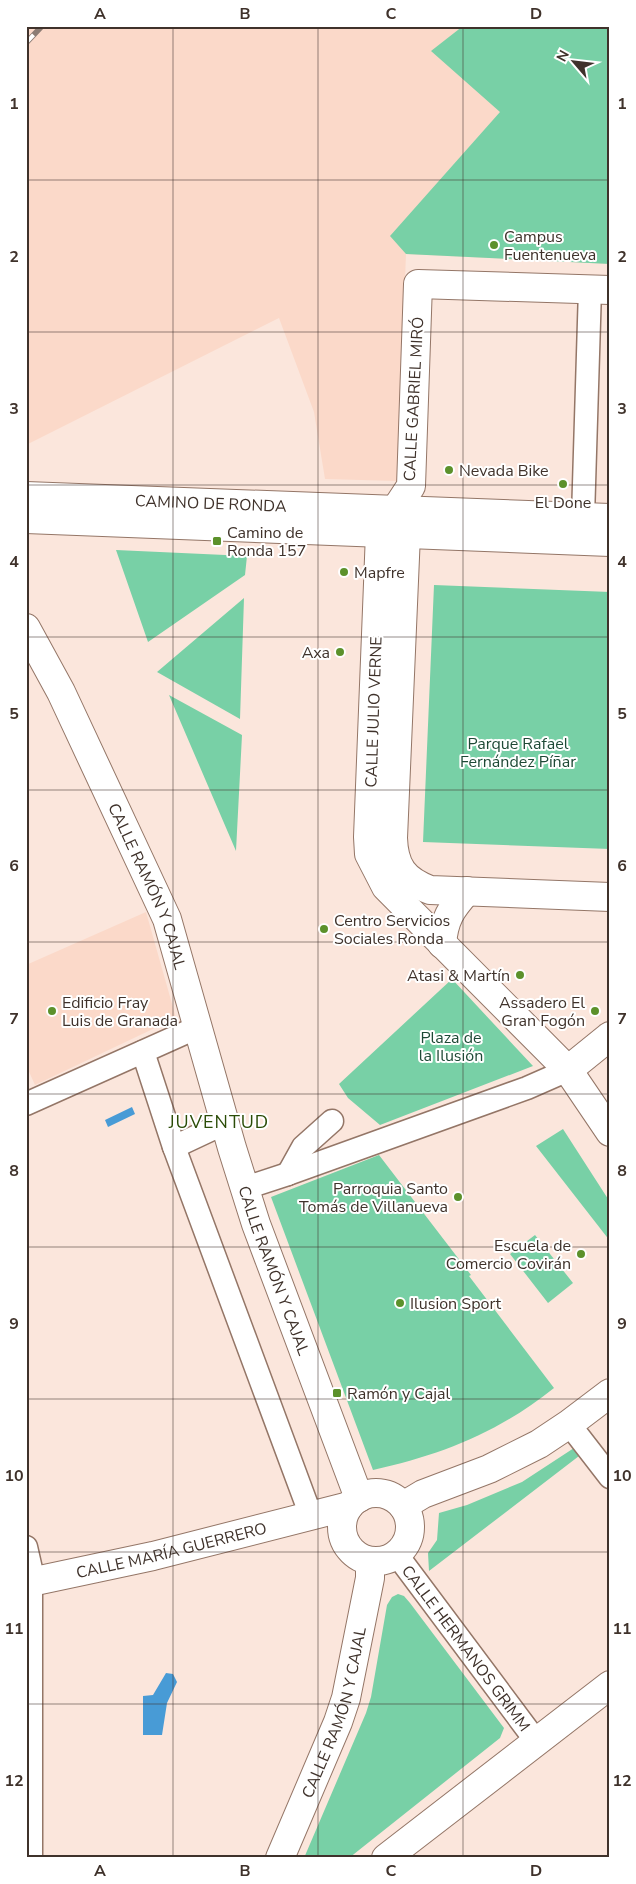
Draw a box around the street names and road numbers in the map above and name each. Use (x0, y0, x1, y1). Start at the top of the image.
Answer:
street label: CALLE GABRIEL MIRÓ (399, 316, 429, 482)
street label: CAMINO DE RONDA (135, 490, 287, 518)
street label: CALLE JULIO VERNE (360, 636, 388, 788)
street label: CALLE RAMÓN Y CAJAL (102, 800, 191, 973)
street label: CALLE RAMÓN Y CAJAL (233, 1183, 314, 1359)
street label: CALLE MARÍA GUERRERO (74, 1517, 269, 1584)
street label: CALLE HERMANOS GRIMM (396, 1561, 535, 1736)
street label: CALLE RAMÓN Y CAJAL (297, 1625, 372, 1801)

